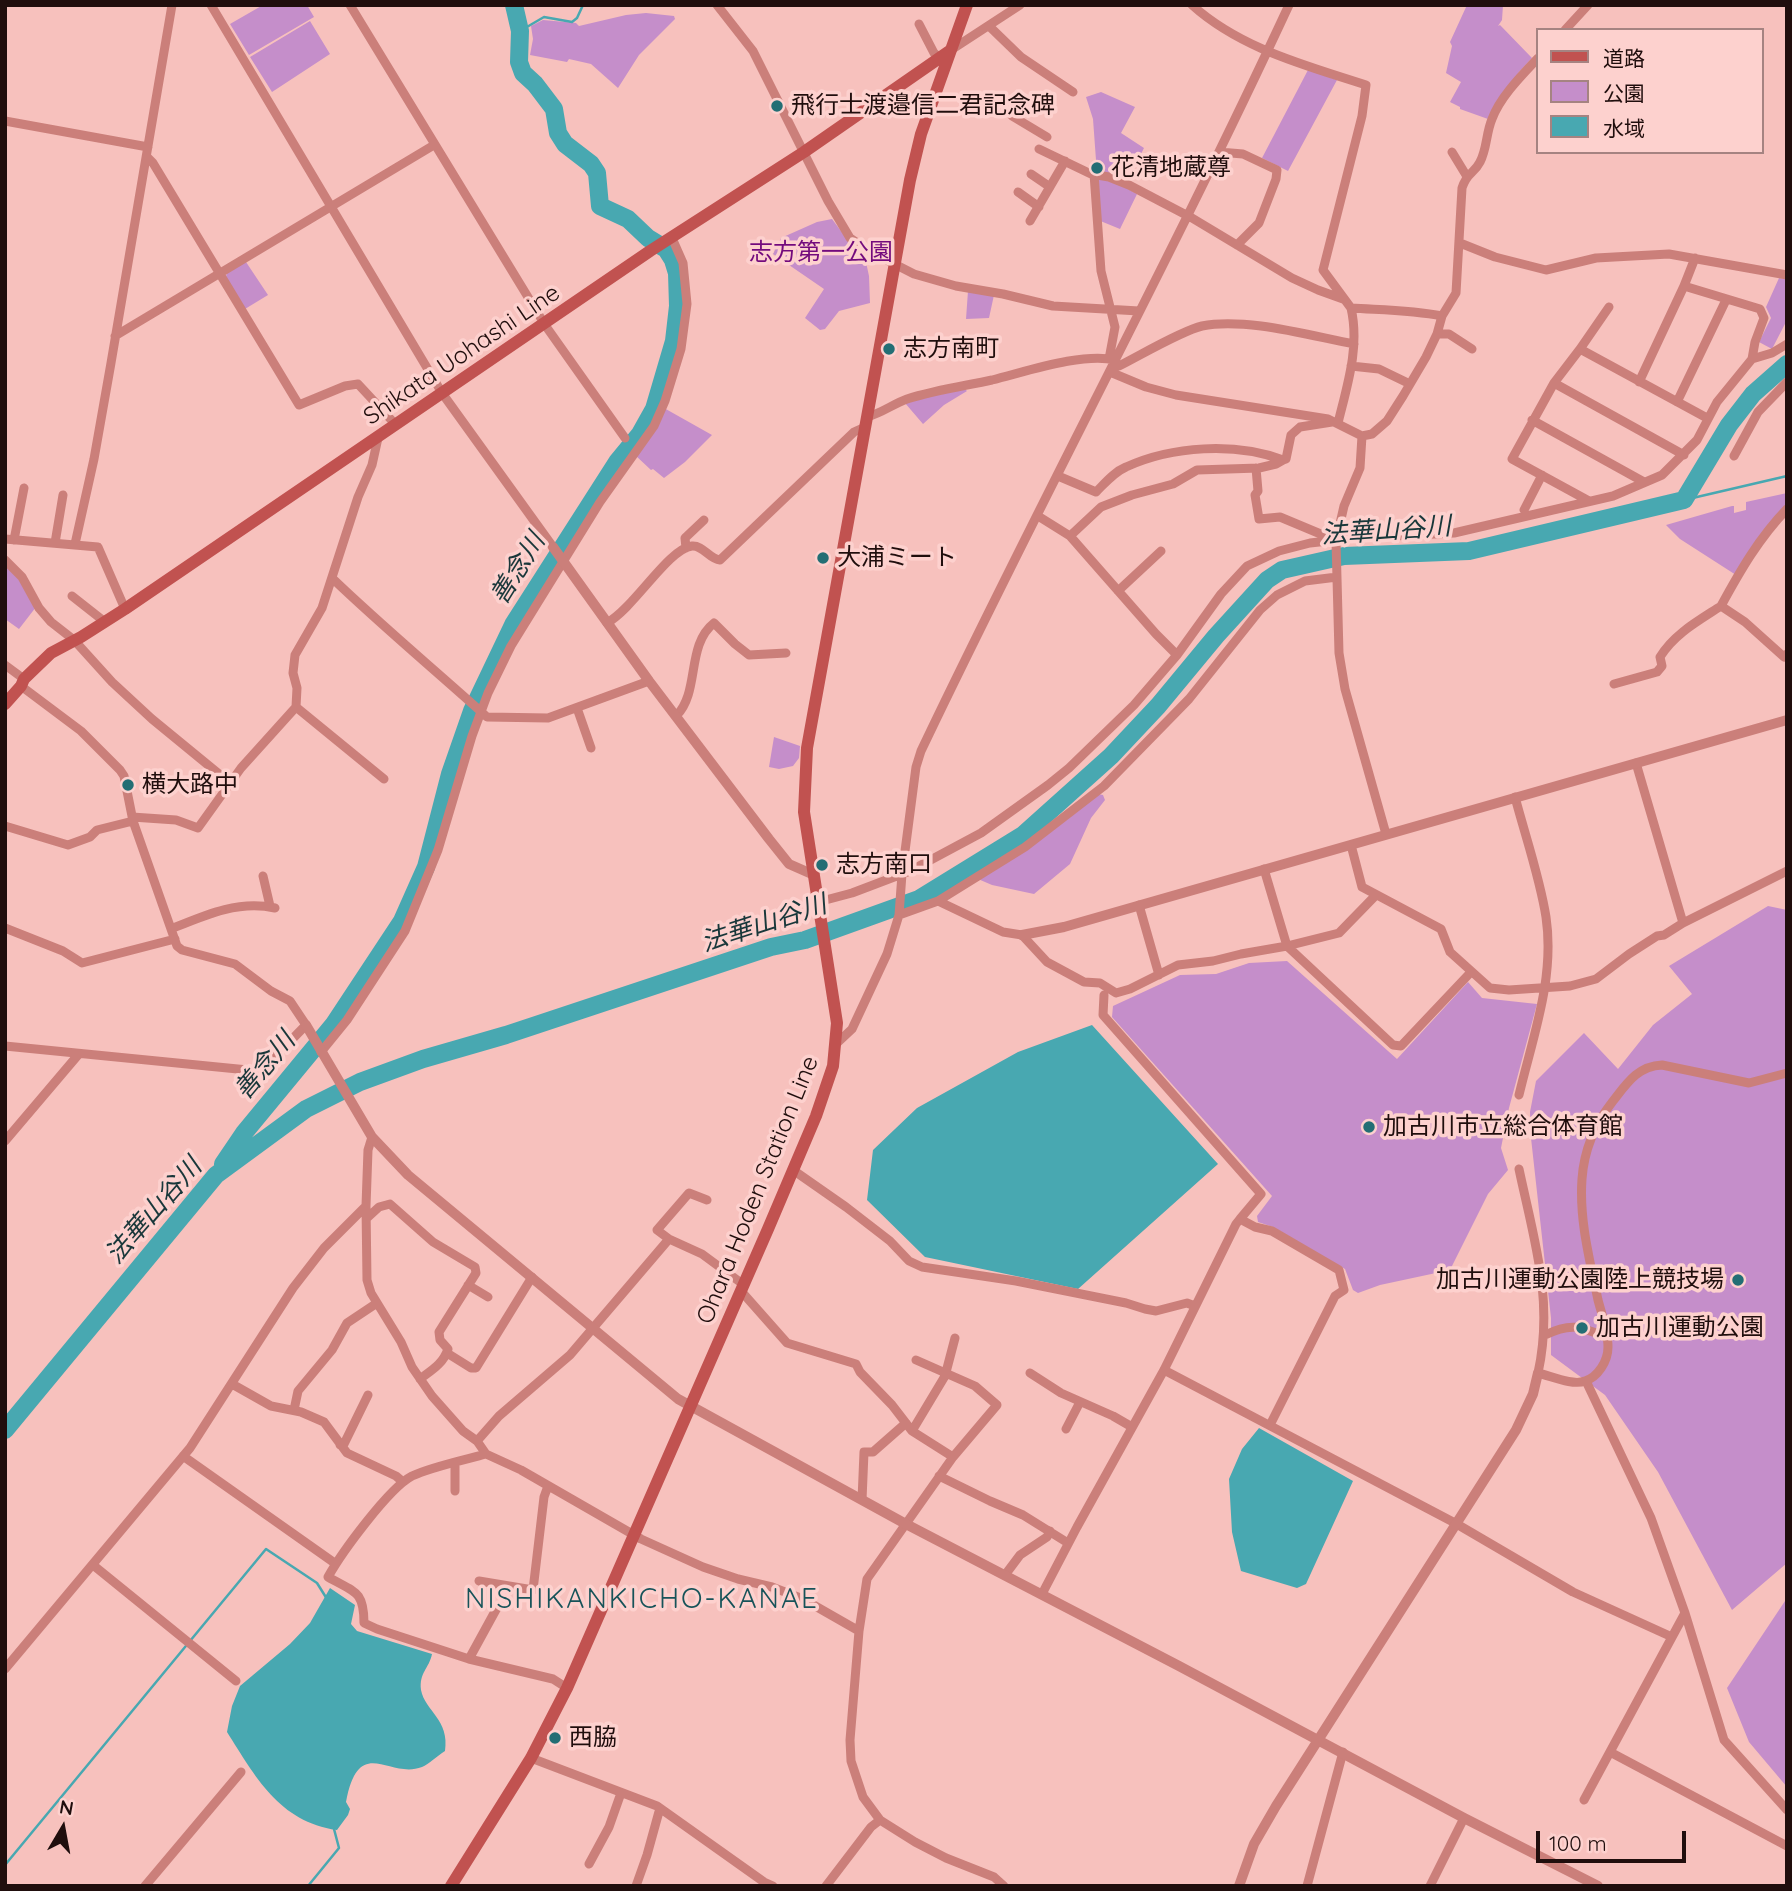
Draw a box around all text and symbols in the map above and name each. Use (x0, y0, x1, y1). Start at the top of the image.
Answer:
legend (1536, 28, 1764, 154)
text: 道路 (1603, 45, 1645, 71)
text: 公園 (1603, 80, 1645, 106)
place label: 飛行士渡邉信二君記念碑 (791, 92, 1055, 120)
marker: 飛行士渡邉信二君記念碑 (769, 98, 785, 114)
text: 水域 (1603, 115, 1645, 141)
place label: 花清地蔵尊 (1111, 154, 1231, 182)
marker: 花清地蔵尊 (1089, 160, 1105, 176)
park label: 志方第一公園 (749, 239, 893, 267)
street label: Shikata Uohashi Line (358, 279, 566, 431)
place label: 志方南町 (903, 335, 999, 363)
marker: 志方南町 (881, 341, 897, 357)
water label: 法華山谷川 (1320, 511, 1452, 551)
water label: 善念川 (484, 528, 552, 610)
place label: 大浦ミート (837, 544, 957, 572)
marker: 大浦ミート (815, 550, 831, 566)
place label: 横大路中 (142, 771, 238, 799)
marker: 横大路中 (120, 777, 136, 793)
place label: 志方南口 (836, 851, 932, 879)
marker: 志方南口 (814, 857, 830, 873)
water label: 法華山谷川 (697, 889, 831, 959)
water label: 善念川 (228, 1026, 302, 1106)
street label: Ohara Hoden Station Line (691, 1052, 825, 1328)
place label: 加古川市立総合体育館 (1383, 1113, 1623, 1141)
marker: 加古川市立総合体育館 (1361, 1119, 1377, 1135)
water label: 法華山谷川 (100, 1152, 208, 1270)
place label: 加古川運動公園陸上競技場 (1436, 1266, 1724, 1294)
marker: 加古川運動公園陸上競技場 (1730, 1272, 1746, 1288)
place label: 加古川運動公園 (1596, 1314, 1764, 1342)
marker: 加古川運動公園 (1574, 1320, 1590, 1336)
district label: NISHIKANKICHO-KANAE (467, 1583, 817, 1617)
place label: 西脇 (569, 1724, 617, 1752)
marker: 西脇 (547, 1730, 563, 1746)
north arrow (28, 1793, 98, 1863)
text: N (58, 1794, 76, 1820)
scale bar (1540, 1818, 1690, 1862)
text: 100 m (1549, 1830, 1607, 1856)

